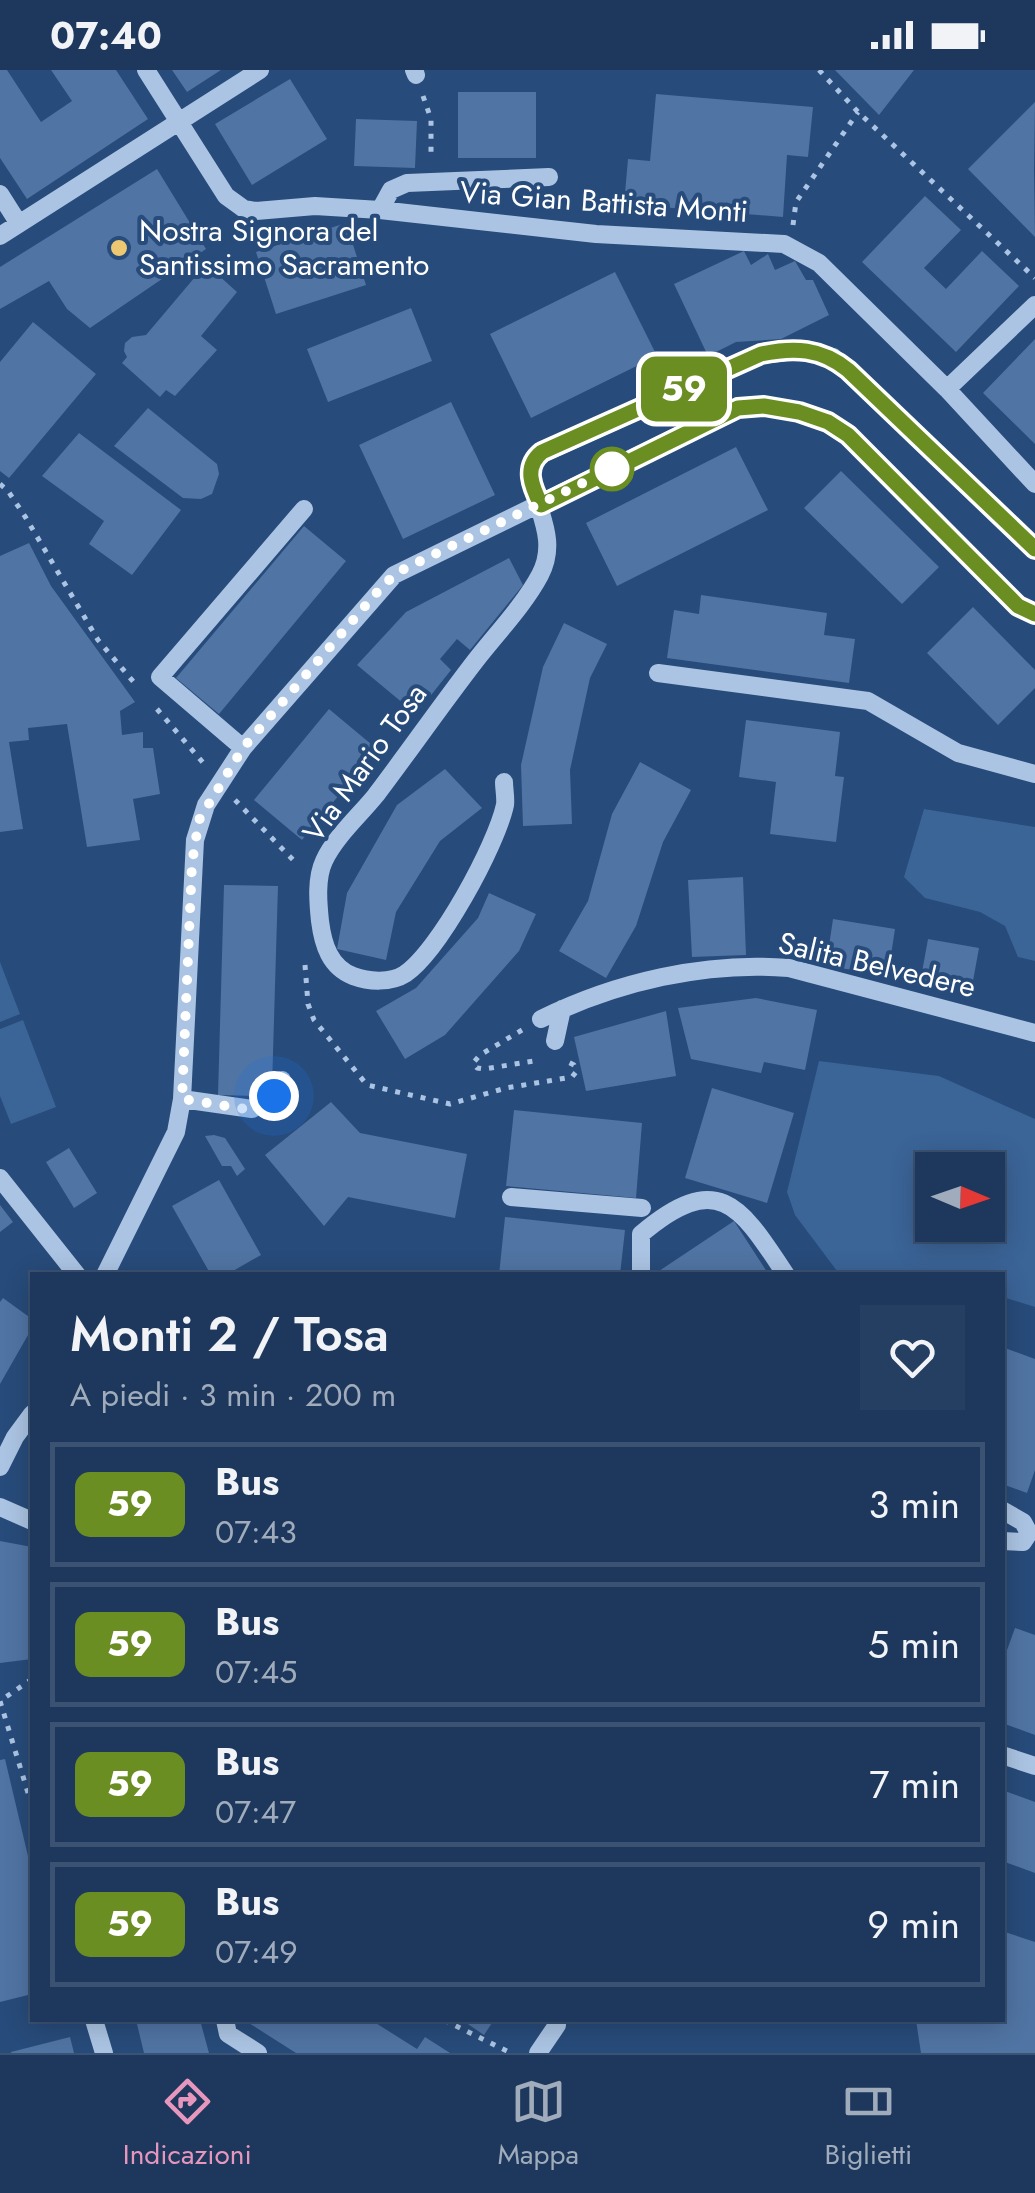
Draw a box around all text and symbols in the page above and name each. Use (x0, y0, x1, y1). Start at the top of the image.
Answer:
text: 07:40 (50, 8, 162, 63)
street label: Via Gian Battista Monti (458, 170, 750, 233)
place label: Nostra Signora del Santissimo Sacramento (139, 209, 430, 286)
marker: Nostra Signora del Santissimo Sacramento (108, 237, 130, 259)
line badge: 59 (639, 356, 729, 422)
text: 59 (661, 364, 707, 414)
unlabelled marker (591, 448, 633, 490)
street label: Via Mario Tosa (292, 674, 437, 851)
street label: Salita Belvedere (774, 921, 980, 1008)
your location (249, 1071, 299, 1121)
north arrow (915, 1152, 1005, 1242)
map controls (915, 1152, 1005, 1242)
text: Monti 2 / Tosa (70, 1300, 389, 1369)
button: heart (860, 1305, 965, 1410)
text: A piedi · 3 min · 200 m (70, 1372, 396, 1418)
text: Bus (215, 1454, 279, 1509)
text: 3 min (868, 1477, 960, 1532)
text: 59 (107, 1479, 153, 1529)
text: 07:43 (215, 1509, 297, 1555)
text: Bus (215, 1594, 279, 1649)
text: 5 min (868, 1617, 960, 1672)
text: 59 (107, 1619, 153, 1669)
text: 07:45 (215, 1649, 297, 1695)
text: Bus (215, 1734, 279, 1789)
text: 7 min (869, 1757, 960, 1812)
text: 59 (107, 1759, 153, 1809)
text: 07:47 (215, 1789, 296, 1835)
text: Bus (215, 1874, 279, 1929)
text: 9 min (867, 1897, 960, 1952)
text: 59 (107, 1899, 153, 1949)
text: 07:49 (215, 1929, 298, 1975)
tab: Indicazioni (123, 2074, 252, 2175)
tab: Mappa (497, 2074, 579, 2175)
tab: Biglietti (824, 2074, 912, 2175)

